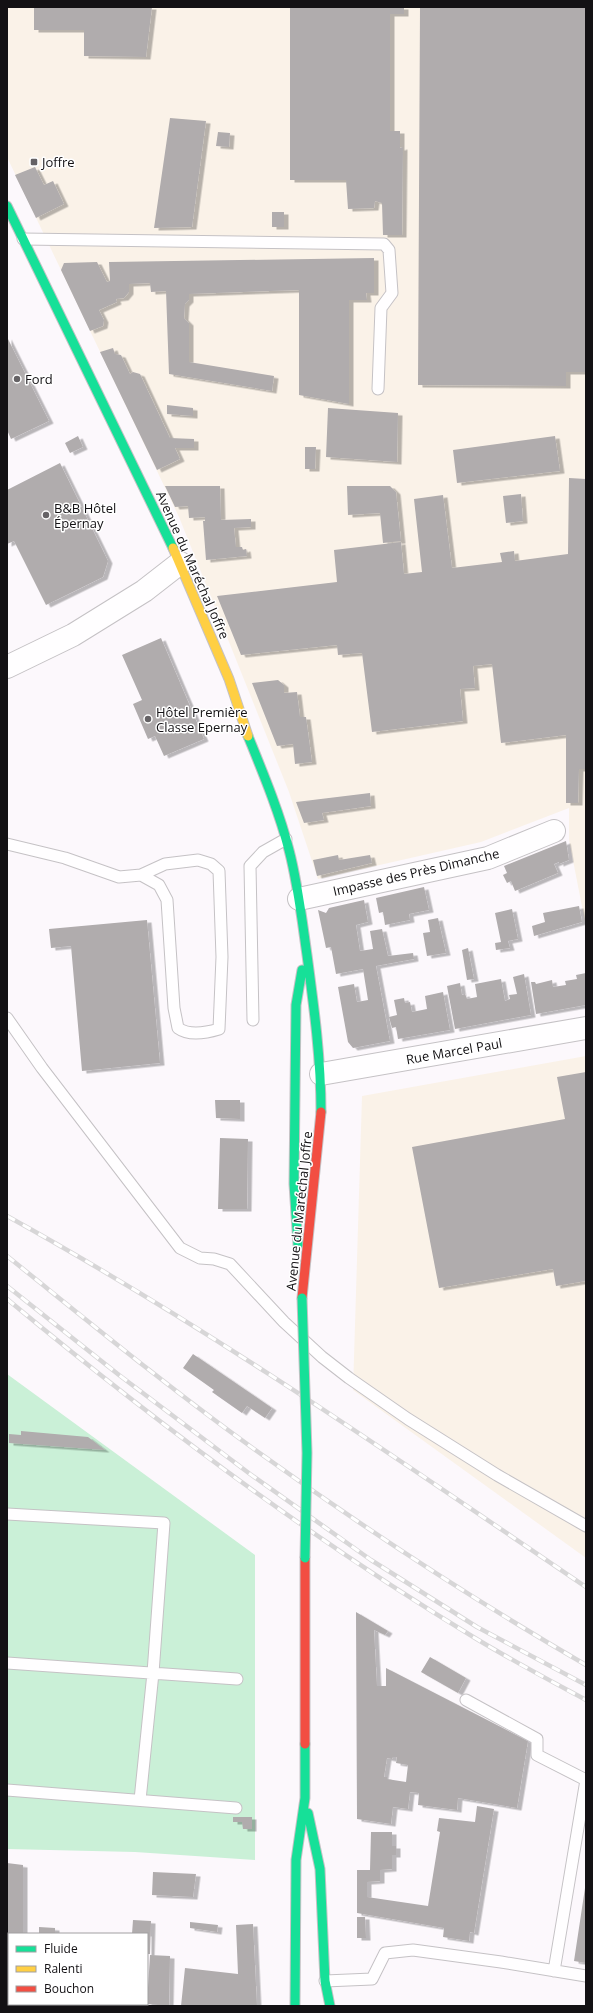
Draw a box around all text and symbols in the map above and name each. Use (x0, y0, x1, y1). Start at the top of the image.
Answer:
place label: Joffre (40, 153, 75, 171)
marker: Joffre (29, 157, 39, 167)
place label: Ford (25, 370, 53, 388)
marker: Ford (12, 374, 22, 384)
street label: Avenue du Maréchal Joffre (152, 488, 234, 642)
place label: B&B Hôtel Épernay (54, 499, 116, 532)
marker: B&B Hôtel Épernay (41, 510, 51, 520)
place label: Hôtel Première Classe Epernay (156, 703, 248, 736)
marker: Hôtel Première Classe Epernay (143, 714, 153, 724)
street label: Impasse des Près Dimanche (331, 844, 501, 900)
street label: Rue Marcel Paul (404, 1034, 504, 1068)
street label: Avenue du Maréchal Joffre (282, 1130, 316, 1292)
legend (8, 1933, 148, 2005)
text: Fluide (44, 1940, 78, 1957)
text: Ralenti (44, 1960, 83, 1977)
text: Bouchon (44, 1980, 94, 1997)

